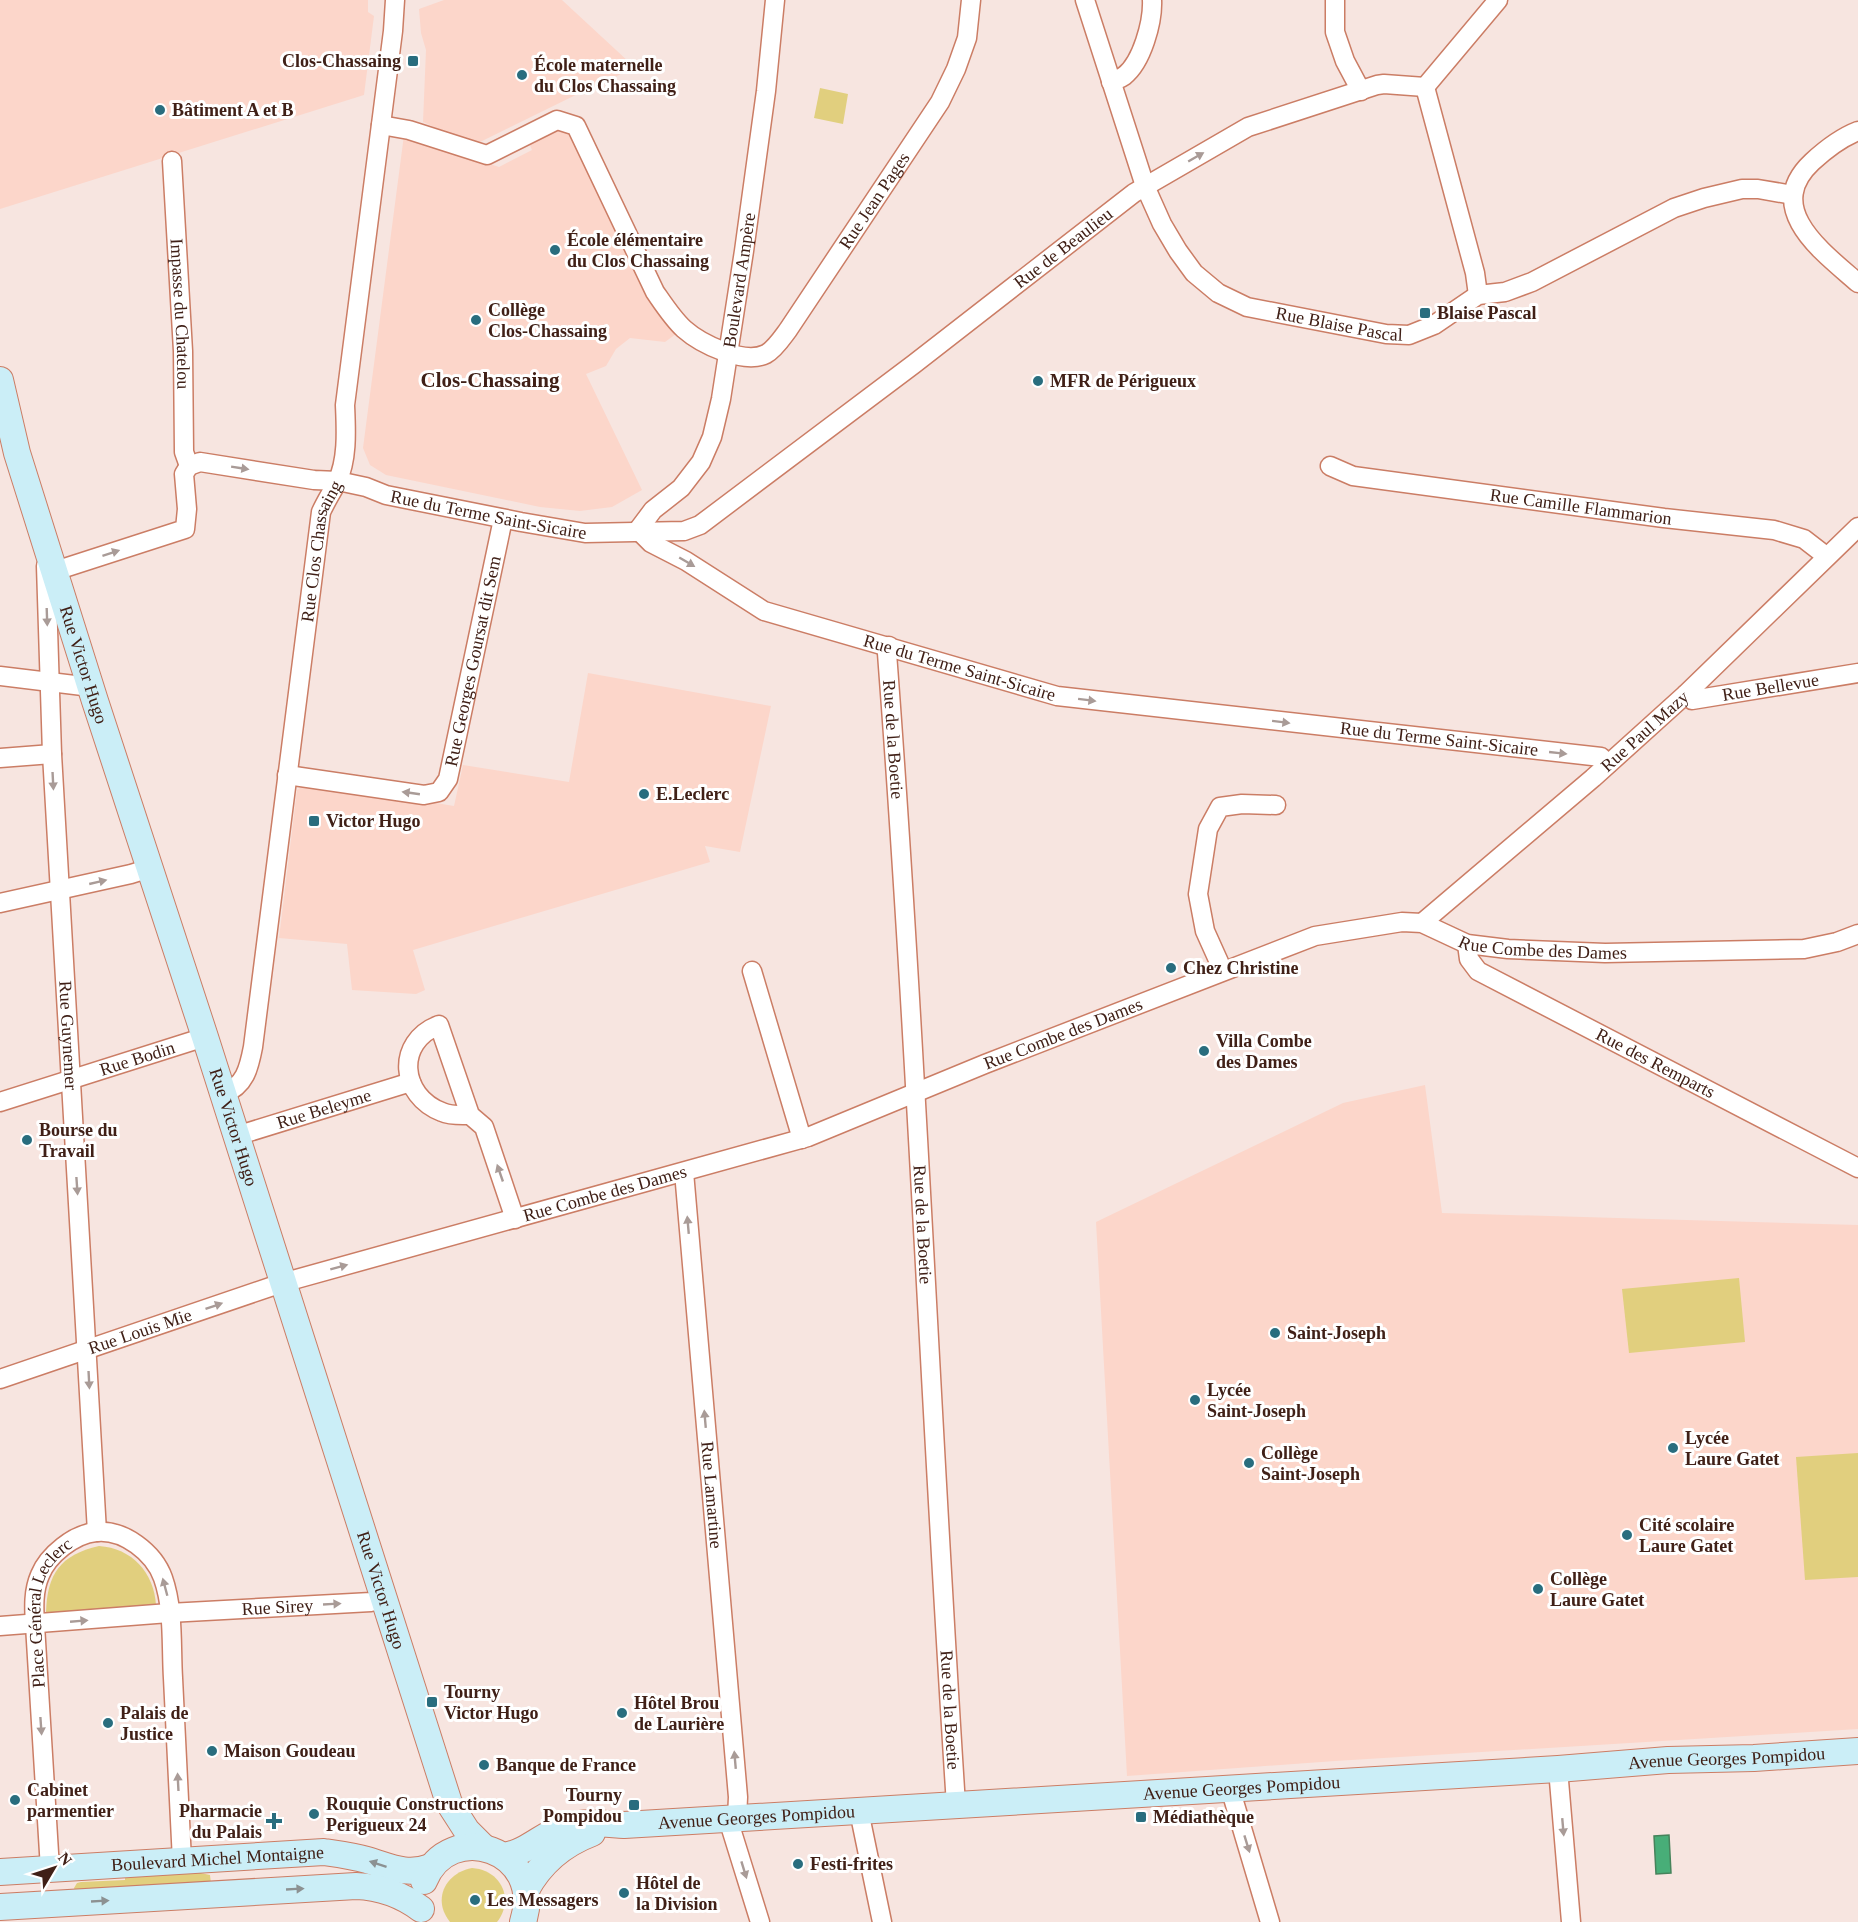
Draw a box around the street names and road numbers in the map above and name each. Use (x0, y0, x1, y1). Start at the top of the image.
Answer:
street label: Rue Jean Pages (835, 148, 914, 253)
street label: Rue de Beaulieu (1010, 204, 1116, 293)
street label: Boulevard Ampère (719, 211, 759, 349)
street label: Impasse du Chatelou (166, 238, 193, 389)
street label: Rue Blaise Pascal (1274, 303, 1403, 345)
street label: Rue Clos Chassaing (297, 477, 346, 623)
street label: Rue Camille Flammarion (1489, 485, 1673, 529)
street label: Rue du Terme Saint-Sicaire (389, 486, 588, 543)
street label: Rue Georges Goursat dit Sem (441, 554, 505, 768)
street label: Rue Victor Hugo (56, 603, 112, 726)
street label: Rue du Terme Saint-Sicaire (861, 630, 1058, 705)
street label: Rue Bellevue (1721, 670, 1820, 705)
street label: Rue de la Boetie (879, 679, 907, 800)
street label: Rue Paul Mazy (1597, 687, 1693, 776)
street label: Rue du Terme Saint-Sicaire (1339, 718, 1539, 760)
street label: Rue Combe des Dames (1455, 931, 1627, 963)
street label: Rue Guynemer (55, 980, 81, 1091)
street label: Rue Combe des Dames (981, 994, 1145, 1074)
street label: Rue des Remparts (1593, 1024, 1718, 1102)
street label: Rue Bodin (97, 1037, 177, 1080)
street label: Rue Victor Hugo (206, 1066, 262, 1189)
street label: Rue Beleyme (274, 1085, 373, 1133)
street label: Rue Combe des Dames (521, 1161, 689, 1226)
street label: Rue de la Boetie (910, 1164, 936, 1285)
street label: Rue Louis Mie (86, 1304, 194, 1358)
street label: Rue Lamartine (697, 1440, 726, 1549)
street label: Rue Victor Hugo (353, 1529, 409, 1652)
street label: Place Général Leclerc (24, 1533, 76, 1688)
street label: Rue Sirey (241, 1595, 314, 1619)
street label: Rue de la Boetie (936, 1650, 964, 1770)
street label: Avenue Georges Pompidou (1627, 1743, 1826, 1773)
street label: Avenue Georges Pompidou (1142, 1772, 1341, 1804)
street label: Avenue Georges Pompidou (657, 1801, 856, 1833)
street label: Boulevard Michel Montaigne (111, 1842, 325, 1875)

